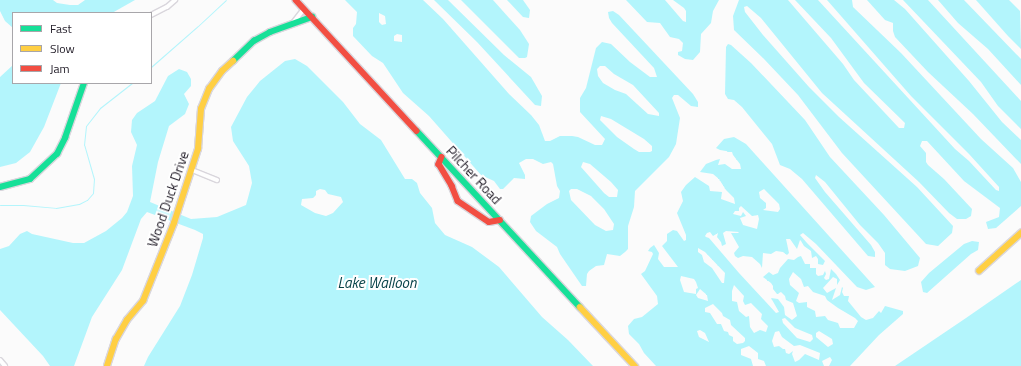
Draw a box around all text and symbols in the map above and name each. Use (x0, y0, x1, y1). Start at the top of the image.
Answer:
legend (12, 12, 152, 84)
text: Fast (50, 19, 72, 38)
text: Slow (50, 39, 75, 58)
text: Jam (50, 59, 70, 78)
street label: Pilcher Road (443, 142, 505, 208)
street label: Wood Duck Drive (144, 149, 192, 249)
water label: Lake Walloon (338, 274, 416, 292)

